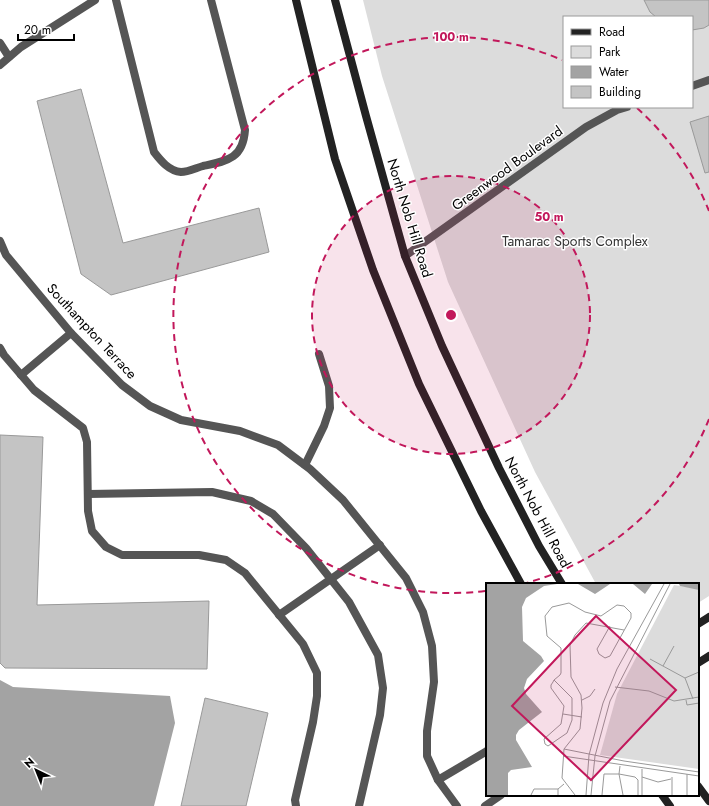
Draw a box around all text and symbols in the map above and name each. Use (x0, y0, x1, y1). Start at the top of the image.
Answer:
scale bar (18, 16, 74, 42)
legend (563, 16, 693, 108)
text: 20 m (24, 21, 51, 39)
text: Road (599, 23, 625, 41)
text: 100 m (433, 28, 469, 46)
text: Park (599, 43, 621, 61)
text: Water (599, 63, 630, 81)
text: Building (599, 83, 641, 101)
street label: Greenwood Boulevard (447, 121, 567, 215)
street label: North Nob Hill Road (382, 156, 438, 280)
text: 50 m (534, 208, 564, 226)
park label: Tamarac Sports Complex (502, 231, 648, 251)
street label: Southampton Terrace (42, 279, 142, 383)
centre of rings (444, 308, 458, 322)
street label: North Nob Hill Road (500, 453, 576, 571)
inset map (486, 583, 699, 796)
north arrow (16, 750, 56, 790)
text: N (21, 754, 38, 772)

